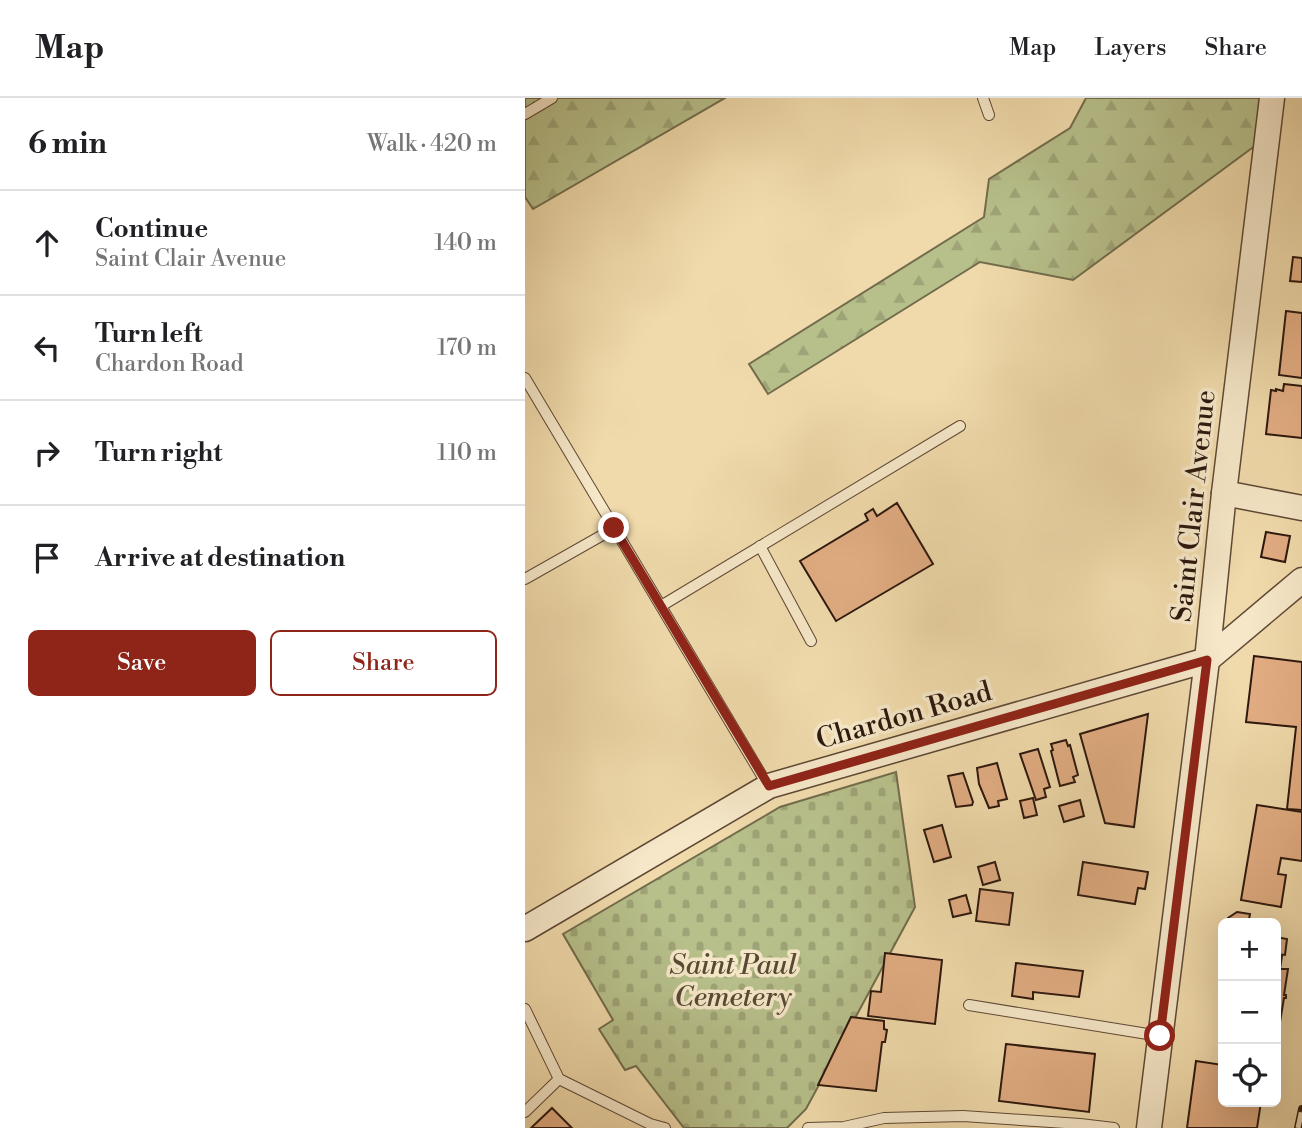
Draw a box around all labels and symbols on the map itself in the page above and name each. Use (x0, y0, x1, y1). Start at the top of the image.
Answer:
street label: Saint Clair Avenue (1164, 388, 1224, 624)
route end (598, 512, 629, 543)
street label: Chardon Road (812, 674, 996, 758)
park label: Saint Paul Cemetery (669, 948, 797, 1015)
route start (1144, 1020, 1175, 1051)

